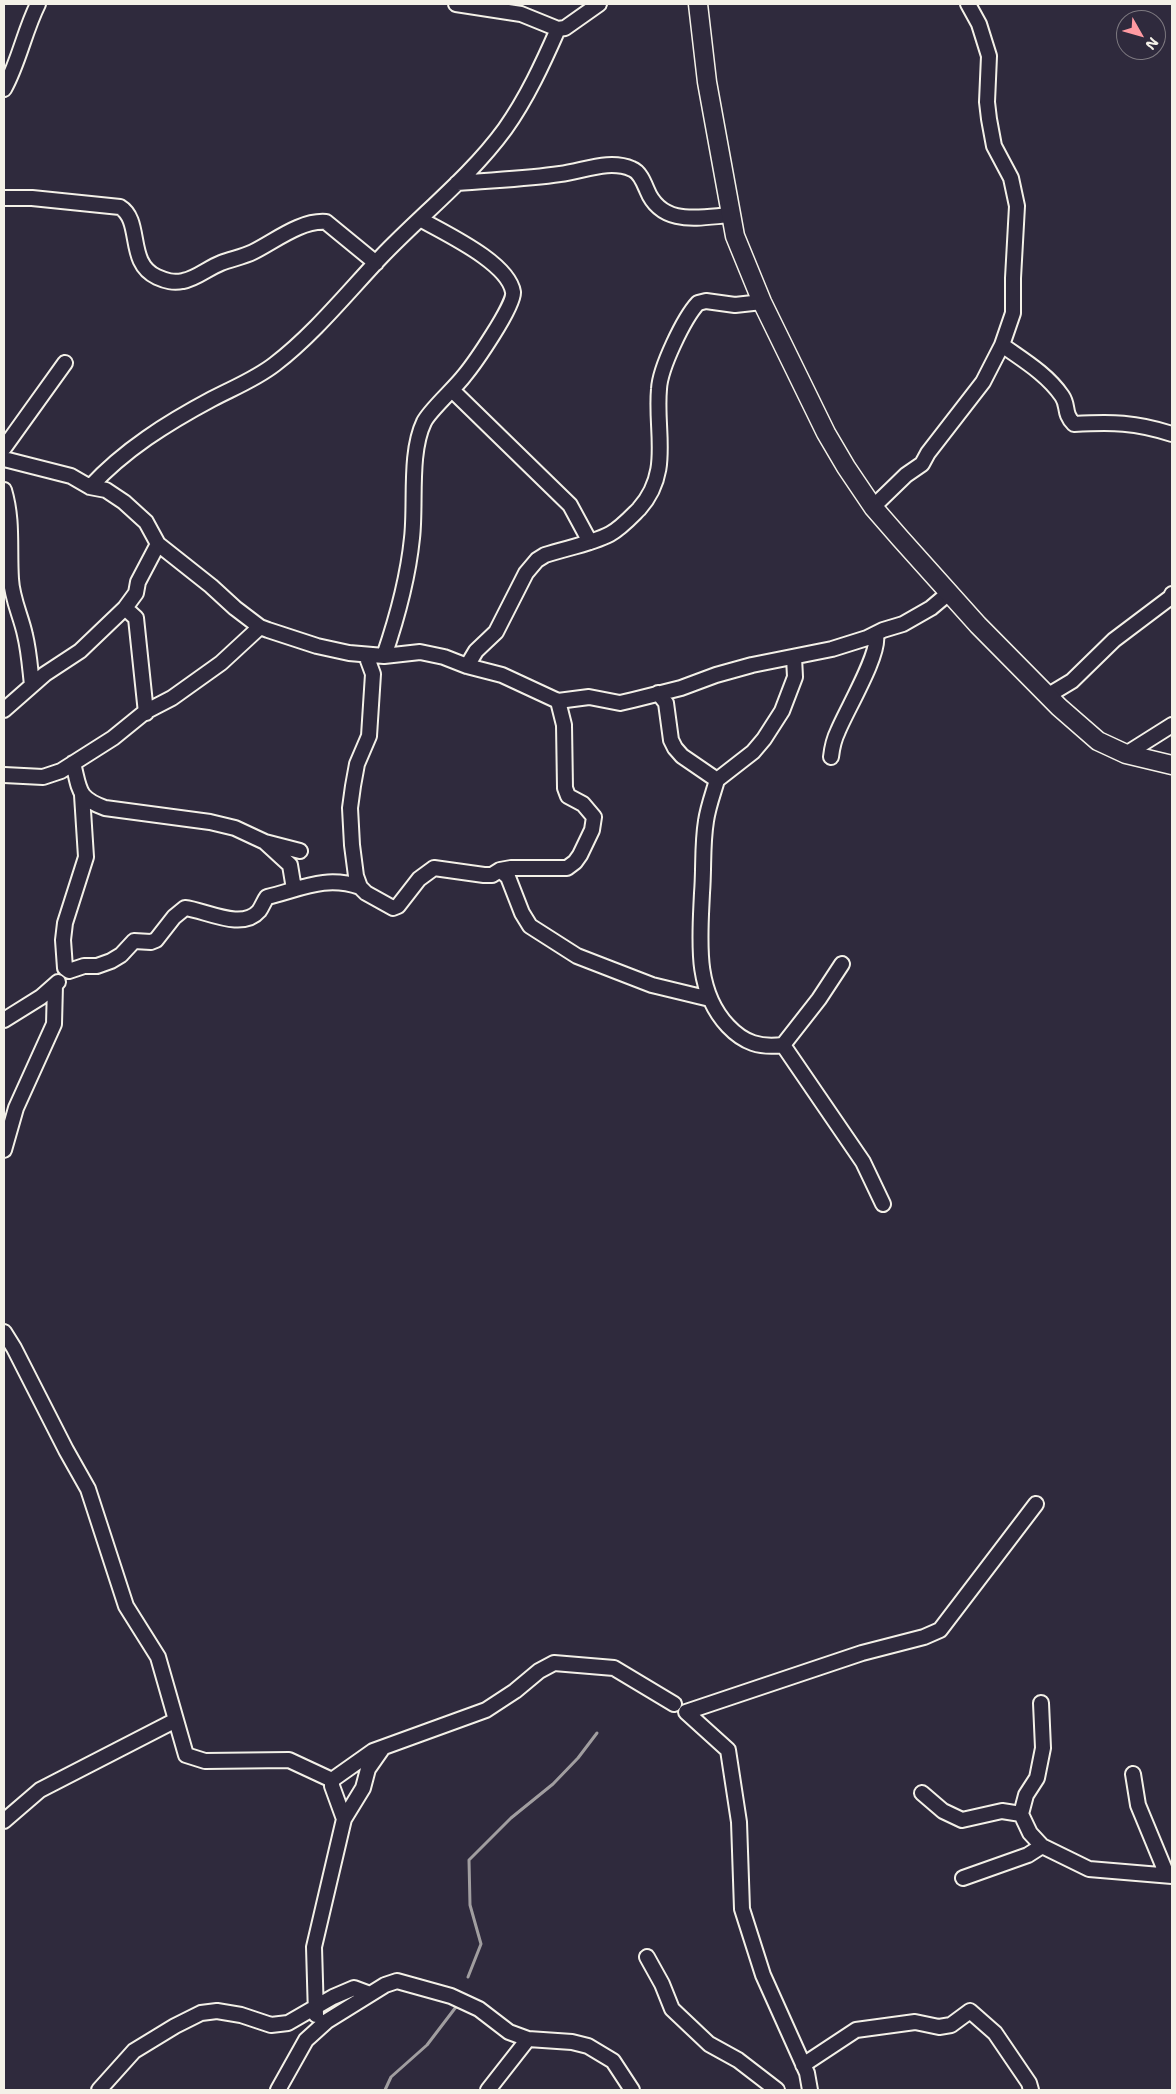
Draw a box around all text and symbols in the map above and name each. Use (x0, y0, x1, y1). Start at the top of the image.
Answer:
north arrow (1116, 10, 1166, 60)
text: N (1142, 34, 1163, 54)

